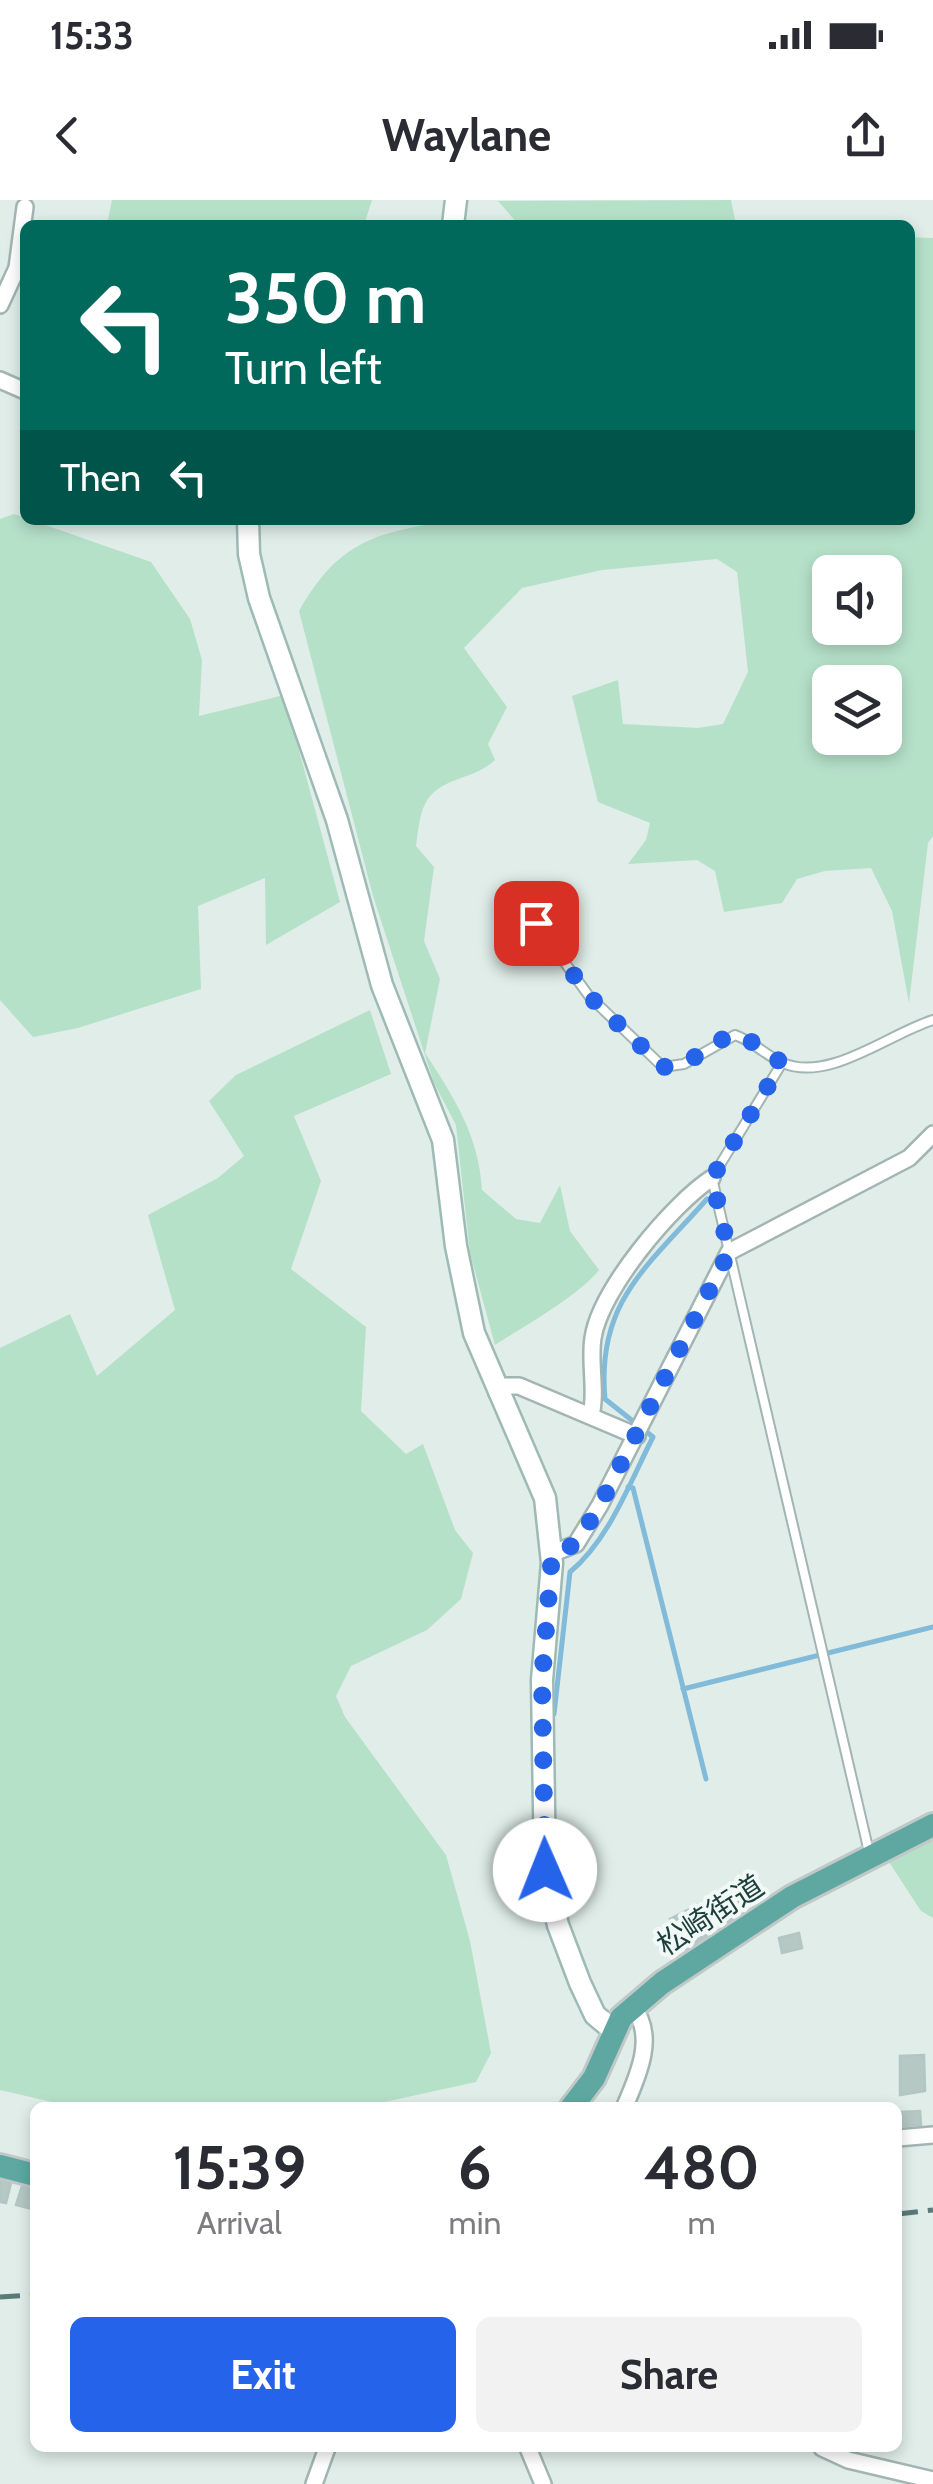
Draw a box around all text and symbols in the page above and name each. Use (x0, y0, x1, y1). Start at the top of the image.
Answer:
text: 15:33 (50, 12, 134, 59)
icon: back (40, 108, 95, 163)
text: Waylane (382, 108, 551, 162)
icon: share (838, 108, 893, 163)
text: 350 m (225, 255, 426, 341)
icon: left (60, 260, 190, 390)
text: Turn left (225, 341, 382, 395)
icon: left (161, 450, 216, 505)
text: Then (60, 454, 141, 501)
map controls (812, 555, 902, 755)
button: sound (812, 555, 902, 645)
button: layers (812, 665, 902, 755)
pin (494, 881, 579, 966)
icon: arrive (509, 896, 564, 951)
position arrow (493, 1818, 597, 1922)
street label: 松崎街道 (650, 1867, 770, 1963)
text: 15:39 (172, 2131, 306, 2204)
text: 6 (458, 2131, 492, 2204)
text: 480 (644, 2131, 760, 2204)
text: Arrival (197, 2203, 282, 2242)
text: min (449, 2203, 501, 2242)
text: m (688, 2203, 716, 2242)
button: Exit (70, 2317, 456, 2432)
button: Share (476, 2317, 862, 2432)

